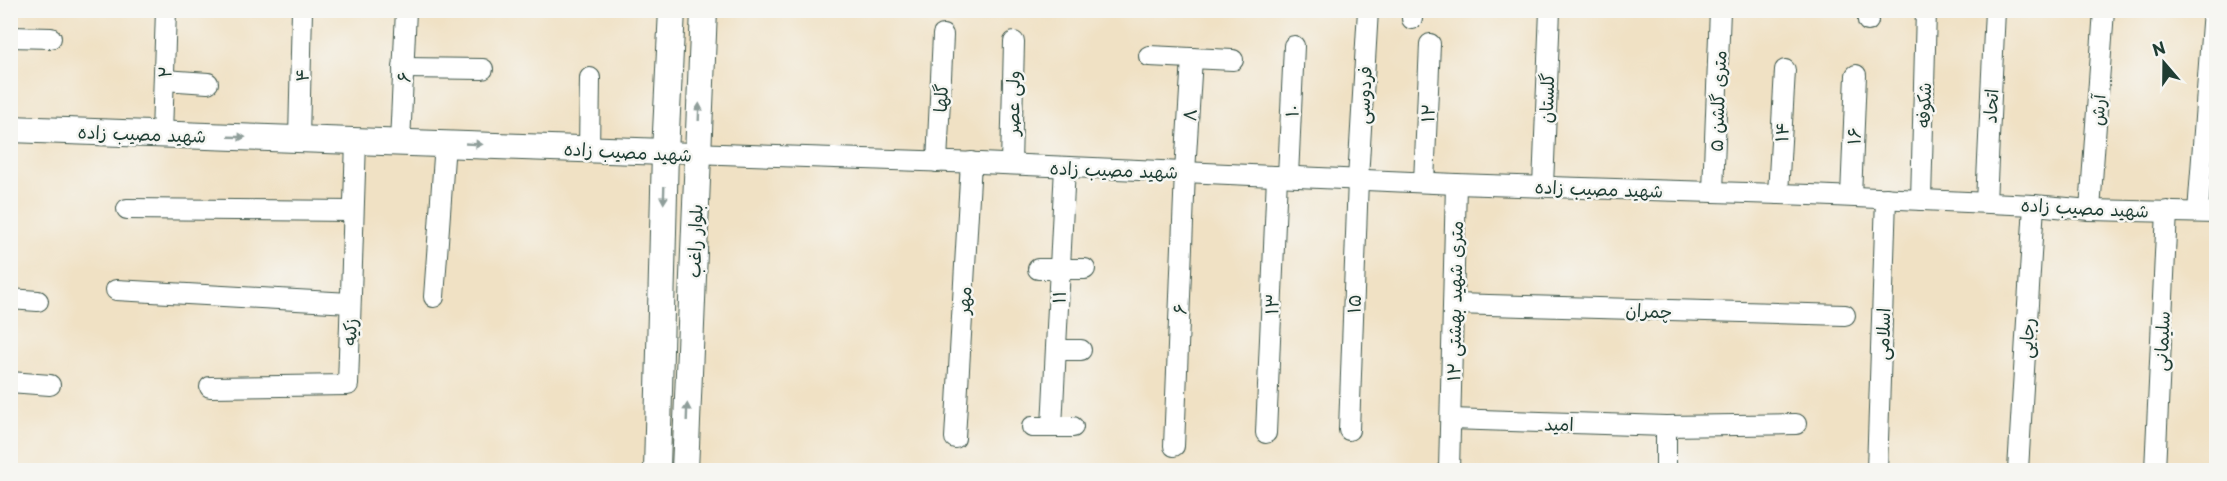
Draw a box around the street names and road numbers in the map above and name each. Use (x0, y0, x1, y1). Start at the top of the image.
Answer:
street label: ۵ متری گلشن (1702, 50, 1732, 152)
street label: ۲ (150, 65, 178, 79)
street label: فردوسی (1348, 65, 1378, 125)
street label: ۴ (287, 68, 315, 82)
street label: ولی عصر (998, 70, 1026, 138)
street label: ۶ (389, 71, 417, 83)
street label: گلستان (1532, 72, 1560, 124)
street label: شکوفه (1909, 82, 1937, 128)
street label: گلها (926, 83, 954, 113)
street label: اتحاد (1976, 88, 2004, 124)
street label: آرش (2082, 92, 2112, 127)
street label: ۱۲ (1413, 103, 1441, 123)
street label: ۱۰ (1277, 104, 1305, 118)
street label: ۸ (1175, 108, 1203, 122)
street label: شهید مصیب زاده (77, 117, 207, 149)
street label: ۱۴ (1767, 121, 1795, 143)
street label: ۱۶ (1839, 127, 1867, 145)
street label: شهید مصیب زاده (563, 134, 693, 168)
street label: شهید مصیب زاده (1049, 153, 1179, 185)
street label: شهید مصیب زاده (1534, 172, 1664, 204)
street label: شهید مصیب زاده (2020, 190, 2150, 224)
street label: بلوار راغب (679, 203, 709, 279)
street label: ۱۲ متری شهید بهشتی (1439, 221, 1469, 381)
street label: مهر (948, 285, 977, 317)
street label: ۱۱ (1044, 290, 1072, 304)
street label: ۱۳ (1257, 293, 1285, 315)
street label: ۱۵ (1339, 294, 1367, 314)
street label: چمران (1625, 296, 1673, 324)
street label: ۶ (1165, 303, 1193, 315)
street label: اسلامی (1868, 307, 1896, 361)
street label: سلیمانی (2146, 310, 2176, 372)
street label: رجایی (2011, 317, 2041, 359)
street label: زکیه (335, 318, 363, 346)
street label: امید (1544, 409, 1574, 437)

